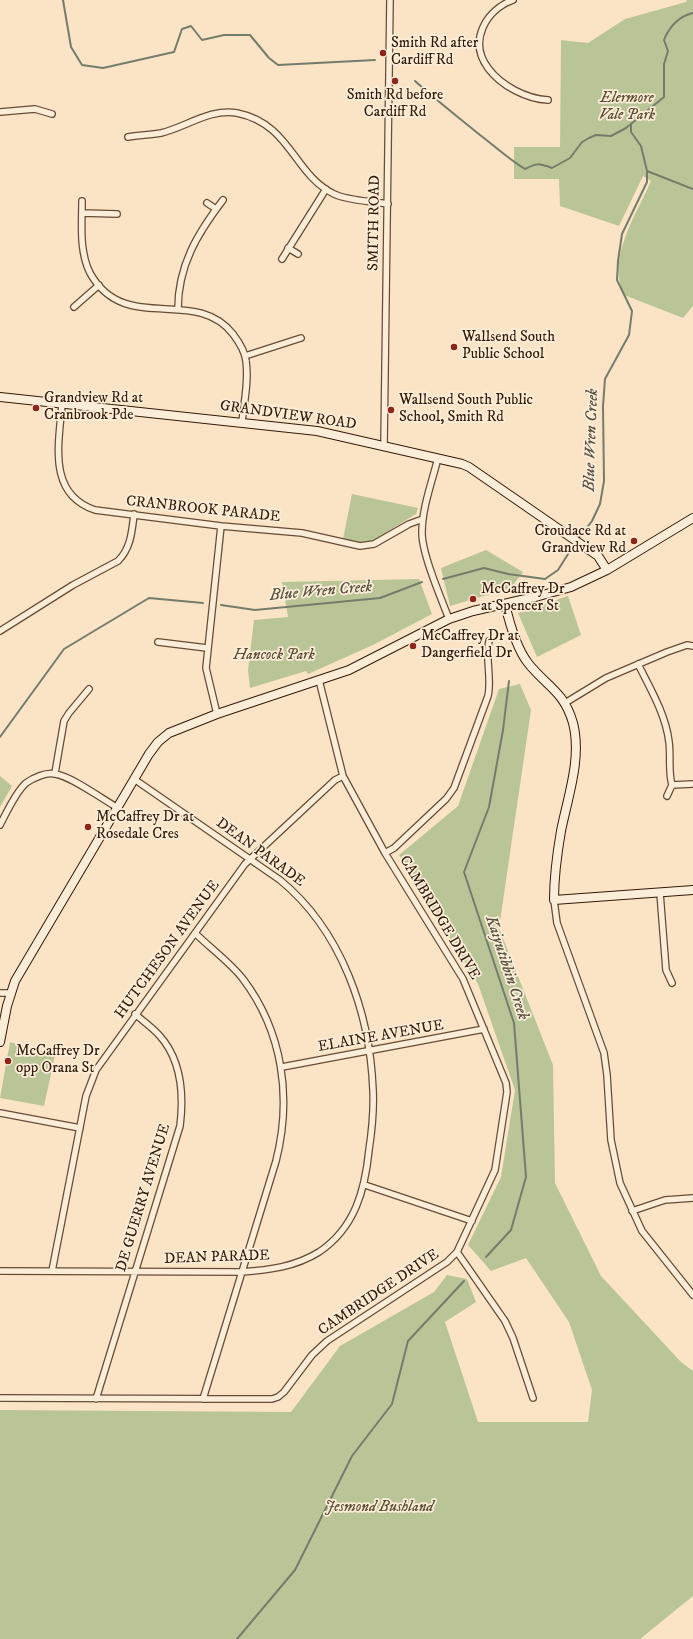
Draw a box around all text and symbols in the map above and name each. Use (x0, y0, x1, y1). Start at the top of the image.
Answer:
place label: Smith Rd after Cardiff Rd (391, 35, 478, 70)
marker: Smith Rd after Cardiff Rd (378, 48, 388, 58)
marker: Smith Rd before Cardiff Rd (390, 76, 400, 86)
place label: Smith Rd before Cardiff Rd (347, 87, 443, 122)
park label: Elermore Vale Park (599, 90, 655, 125)
street label: SMITH ROAD (365, 175, 385, 271)
place label: Wallsend South Public School (462, 329, 555, 364)
marker: Wallsend South Public School (449, 342, 459, 352)
water label: Blue Wren Creek (581, 388, 603, 492)
place label: Grandview Rd at Cranbrook Pde (44, 390, 143, 425)
place label: Wallsend South Public School, Smith Rd (399, 392, 533, 427)
street label: GRANDVIEW ROAD (219, 398, 357, 434)
marker: Grandview Rd at Cranbrook Pde (31, 403, 41, 413)
marker: Wallsend South Public School, Smith Rd (386, 405, 396, 415)
street label: CRANBROOK PARADE (125, 493, 281, 527)
place label: Croudace Rd at Grandview Rd (534, 523, 626, 558)
marker: Croudace Rd at Grandview Rd (629, 536, 639, 546)
water label: Blue Wren Creek (269, 578, 373, 606)
place label: McCaffrey Dr at Spencer St (481, 581, 565, 616)
marker: McCaffrey Dr at Spencer St (468, 594, 478, 604)
place label: McCaffrey Dr at Dangerfield Dr (421, 628, 519, 663)
marker: McCaffrey Dr at Dangerfield Dr (408, 641, 418, 651)
park label: Hancock Park (233, 647, 315, 665)
place label: McCaffrey Dr at Rosedale Cres (96, 809, 194, 844)
street label: DEAN PARADE (212, 815, 308, 891)
marker: McCaffrey Dr at Rosedale Cres (83, 822, 93, 832)
street label: CAMBRIDGE DRIVE (395, 853, 483, 983)
street label: HUTCHESON AVENUE (112, 877, 224, 1023)
water label: Kaiyutibbin Creek (480, 913, 532, 1023)
street label: ELAINE AVENUE (317, 1017, 445, 1057)
place label: McCaffrey Dr opp Orana St (16, 1043, 100, 1078)
marker: McCaffrey Dr opp Orana St (3, 1056, 13, 1066)
street label: DE GUERRY AVENUE (113, 1122, 175, 1274)
street label: CAMBRIDGE DRIVE (315, 1246, 443, 1340)
street label: DEAN PARADE (164, 1247, 270, 1269)
park label: Jesmond Bushland (325, 1499, 433, 1517)

